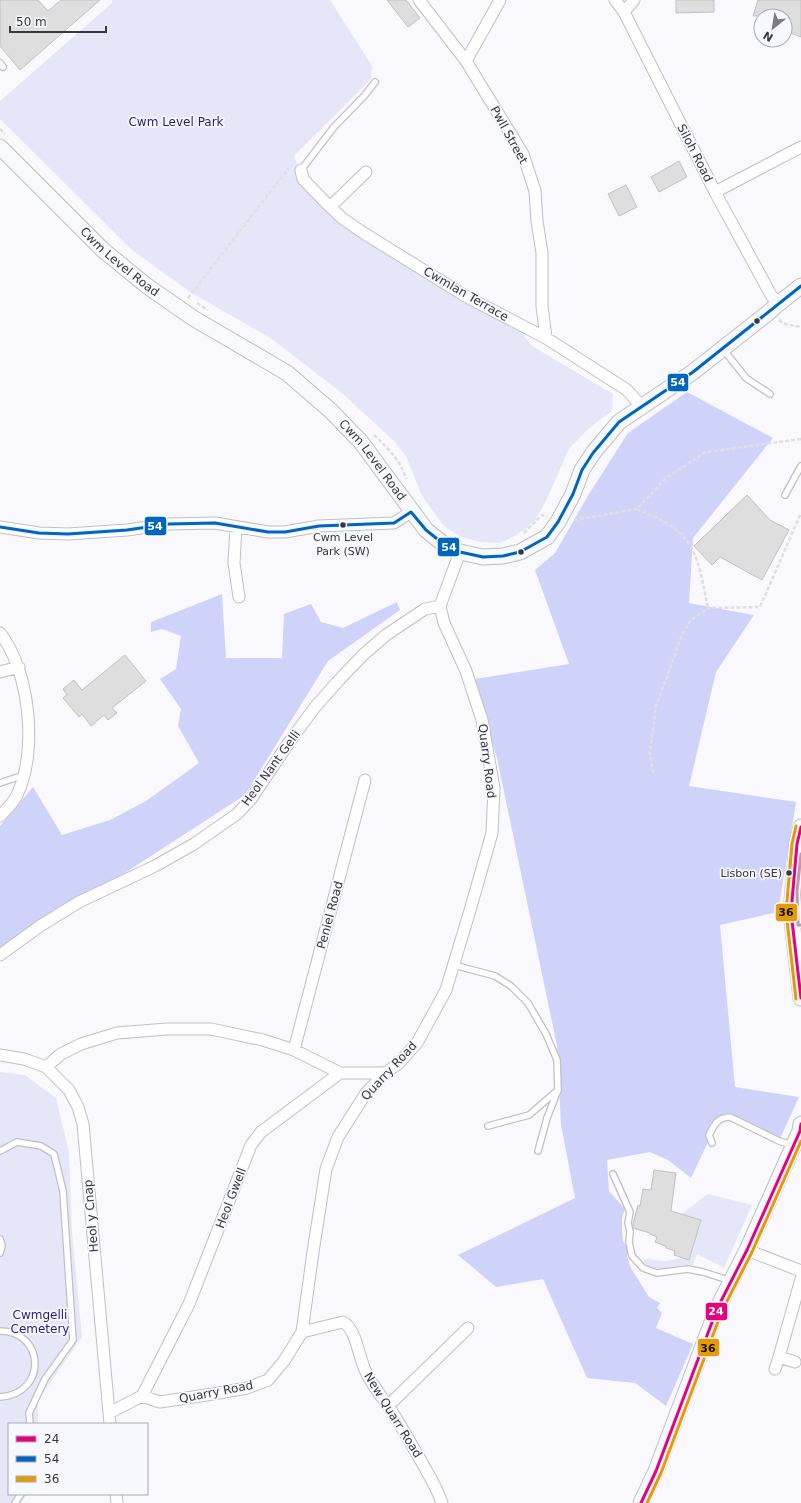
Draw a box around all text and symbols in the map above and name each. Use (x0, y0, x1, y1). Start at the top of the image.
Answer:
scale bar (10, 8, 106, 34)
north arrow (753, 8, 793, 48)
text: 50 m (16, 15, 47, 29)
text: N (761, 28, 775, 44)
street label: Pwll Street (487, 104, 531, 167)
park label: Cwm Level Park (128, 115, 224, 129)
street label: Siloh Road (674, 122, 716, 184)
street label: Cwm Level Road (77, 224, 162, 299)
street label: Cwmlan Terrace (421, 264, 511, 324)
unlabelled marker (752, 316, 762, 326)
line badge: 54 (667, 373, 689, 392)
text: 54 (670, 376, 686, 389)
street label: Cwm Level Road (336, 417, 409, 503)
line badge: 54 (144, 516, 167, 536)
text: 54 (147, 520, 163, 533)
marker: Cwm Level Park (SW) (338, 520, 348, 530)
place label: Cwm Level Park (SW) (313, 531, 373, 558)
line badge: 54 (437, 537, 460, 557)
text: 54 (441, 541, 457, 554)
unlabelled marker (516, 547, 526, 557)
street label: Quarry Road (475, 723, 499, 799)
street label: Heol Nant Gelli (239, 727, 303, 809)
place label: Lisbon (SE) (720, 867, 782, 880)
marker: Lisbon (SE) (784, 868, 794, 878)
street label: Peniel Road (314, 879, 346, 951)
line badge: 36 (775, 903, 798, 922)
text: 36 (778, 906, 794, 919)
street label: Quarry Road (358, 1039, 420, 1103)
street label: Heol Gwell (213, 1166, 249, 1230)
street label: Heol y Cnap (81, 1179, 101, 1253)
line badge: 24 (705, 1302, 728, 1321)
text: 24 (708, 1305, 724, 1318)
park label: Cwmgelli Cemetery (11, 1308, 69, 1336)
line badge: 36 (697, 1338, 720, 1357)
text: 36 (700, 1342, 716, 1355)
street label: New Quarr Road (361, 1370, 425, 1460)
street label: Quarry Road (178, 1378, 254, 1406)
legend (8, 1423, 148, 1495)
text: 24 (44, 1432, 59, 1446)
text: 54 (44, 1452, 59, 1466)
text: 36 (44, 1472, 59, 1486)

